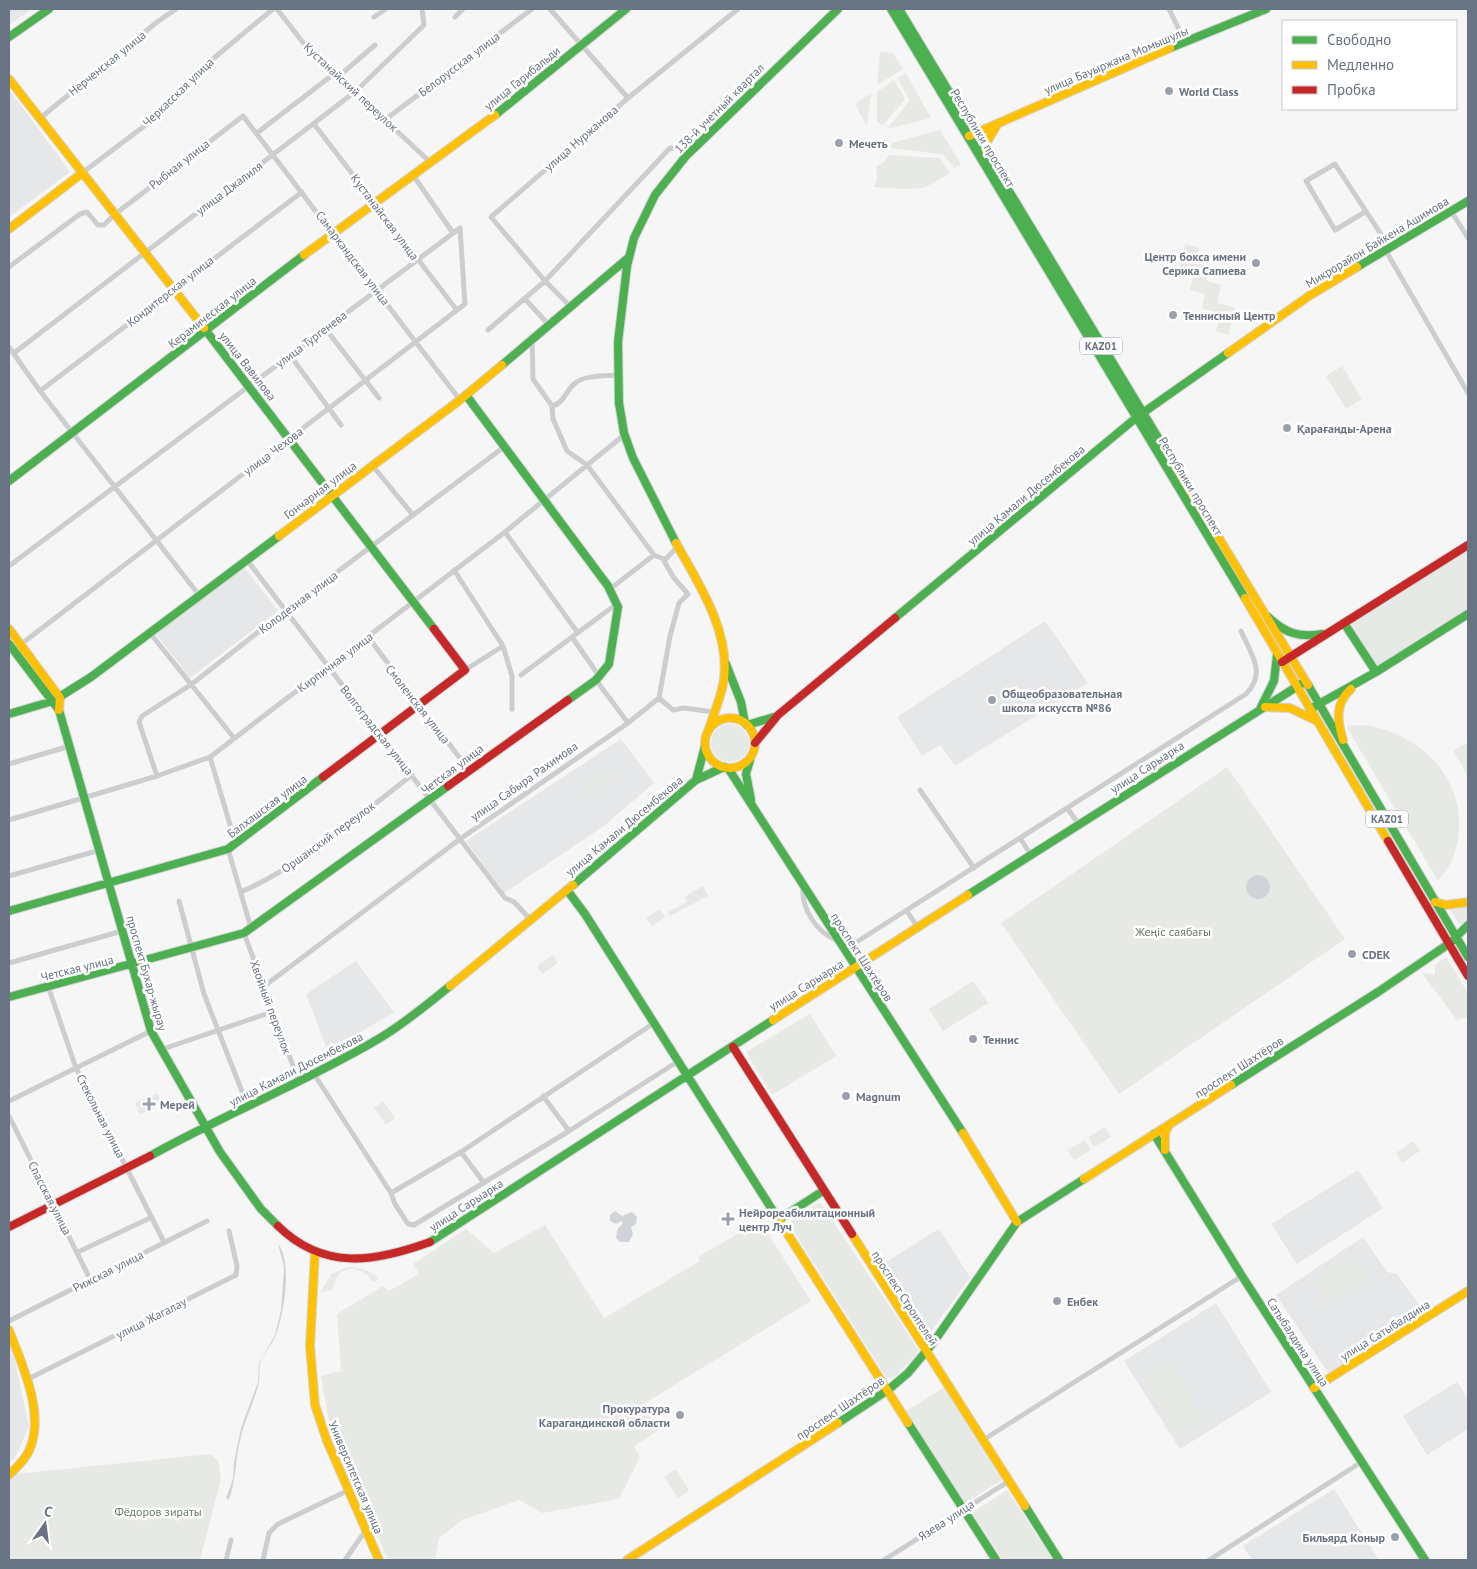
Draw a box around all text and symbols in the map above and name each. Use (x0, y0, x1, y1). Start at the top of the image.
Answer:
legend (1282, 20, 1457, 110)
street label: улица Бауыржана Момышулы (1041, 23, 1191, 97)
street label: Нерченская улица (65, 27, 149, 99)
street label: Белорусская улица (415, 28, 503, 100)
text: Свободно (1327, 30, 1391, 49)
street label: Кустанайский переулок (301, 39, 402, 135)
street label: улица Гарибальди (481, 43, 563, 113)
street label: Черкасская улица (139, 54, 217, 130)
text: Медленно (1327, 55, 1394, 74)
street label: 138-й учетный квартал (671, 60, 767, 156)
text: Пробка (1327, 80, 1376, 99)
place label: World Class (1179, 84, 1239, 99)
marker: World Class (1163, 85, 1175, 97)
street label: Республики проспект (948, 86, 1018, 190)
street label: улица Нуржанова (541, 102, 621, 174)
street label: Рыбная улица (146, 136, 212, 192)
place label: Мечеть (849, 136, 888, 151)
marker: Мечеть (833, 137, 845, 149)
street label: улица Джалиля (193, 158, 265, 218)
street label: Кустанайская улица (348, 171, 422, 263)
street label: Микрорайон Байкена Ашимова (1303, 193, 1451, 291)
street label: Самаркандская улица (313, 208, 393, 308)
place label: Центр бокса имени Серика Сапиева (1145, 249, 1246, 278)
street label: Кондитерская улица (124, 252, 217, 330)
marker: Центр бокса имени Серика Сапиева (1250, 257, 1262, 269)
street label: Керамическая улица (165, 273, 259, 351)
street label: улица Тургенева (272, 307, 350, 371)
place label: Теннисный Центр (1183, 308, 1276, 323)
marker: Теннисный Центр (1167, 309, 1179, 321)
street label: улица Вавилова (216, 328, 280, 404)
road number: KАZ01 (1080, 338, 1122, 354)
place label: Қарағанды-Арена (1297, 421, 1392, 436)
marker: Қарағанды-Арена (1281, 422, 1293, 434)
street label: улица Чехова (240, 424, 306, 478)
street label: Республики проспект (1156, 434, 1226, 538)
street label: улица Камали Дюсембекова (964, 442, 1088, 548)
street label: Гончарная улица (281, 458, 359, 522)
street label: Колодезная улица (256, 567, 341, 637)
street label: Кирпичная улица (294, 629, 376, 695)
street label: Смоленская улица (383, 662, 454, 747)
street label: Волгоградская улица (337, 682, 417, 778)
place label: Общеобразовательная школа искусств №86 (1002, 686, 1122, 715)
marker: Общеобразовательная школа искусств №86 (986, 694, 998, 706)
street label: улица Сабыра Рахимова (467, 738, 581, 824)
street label: улица Сарыарка (1107, 738, 1187, 796)
street label: Четская улица (418, 741, 486, 797)
street label: Балхашская улица (224, 771, 310, 841)
street label: улица Камали Дюсембекова (562, 773, 686, 879)
street label: Оршанский переулок (278, 798, 378, 876)
road number: KАZ01 (1366, 811, 1408, 828)
street label: проспект Шахтёров (828, 910, 896, 1004)
street label: проспект Бухар-жырау (123, 914, 171, 1033)
park label: Жеңіс саябағы (1134, 924, 1211, 939)
place label: CDEK (1362, 947, 1391, 962)
marker: CDEK (1346, 948, 1358, 960)
street label: Четская улица (39, 952, 115, 984)
street label: улица Сарыарка (766, 956, 846, 1014)
street label: Хвойный переулок (247, 958, 295, 1056)
street label: улица Камали Дюсембекова (227, 1029, 366, 1109)
place label: Теннис (983, 1032, 1019, 1047)
marker: Теннис (967, 1033, 979, 1045)
street label: проспект Шахтёров (1192, 1033, 1286, 1101)
street label: Стекольная улица (73, 1072, 129, 1161)
place label: Magnum (856, 1089, 901, 1104)
marker: Magnum (840, 1090, 852, 1102)
marker: Мерей (142, 1097, 156, 1111)
place label: Мерей (160, 1097, 195, 1112)
street label: Спасская улица (25, 1159, 75, 1237)
street label: улица Сарыарка (426, 1176, 506, 1234)
place label: Нейрореабилитационный центр Луч (739, 1205, 875, 1234)
marker: Нейрореабилитационный центр Луч (721, 1212, 735, 1226)
street label: Рижская улица (70, 1247, 146, 1295)
street label: проспект Строителей (869, 1248, 941, 1348)
street label: улица Жагалау (113, 1294, 189, 1342)
place label: Енбек (1067, 1294, 1098, 1309)
marker: Енбек (1051, 1295, 1063, 1307)
street label: Сатыбалдина улица (1264, 1295, 1332, 1389)
street label: улица Сатыбалдина (1337, 1296, 1433, 1364)
street label: проспект Шахтёров (793, 1373, 887, 1443)
place label: Прокуратура Карагандинской области (539, 1401, 670, 1430)
marker: Прокуратура Карагандинской области (674, 1409, 686, 1421)
street label: Университетская улица (325, 1418, 387, 1536)
street label: Язева улица (915, 1496, 977, 1544)
north arrow (20, 1499, 70, 1549)
text: С (42, 1502, 54, 1521)
park label: Фёдоров зираты (114, 1504, 202, 1519)
place label: Бильярд Коныр (1303, 1530, 1386, 1545)
marker: Бильярд Коныр (1389, 1531, 1401, 1543)

